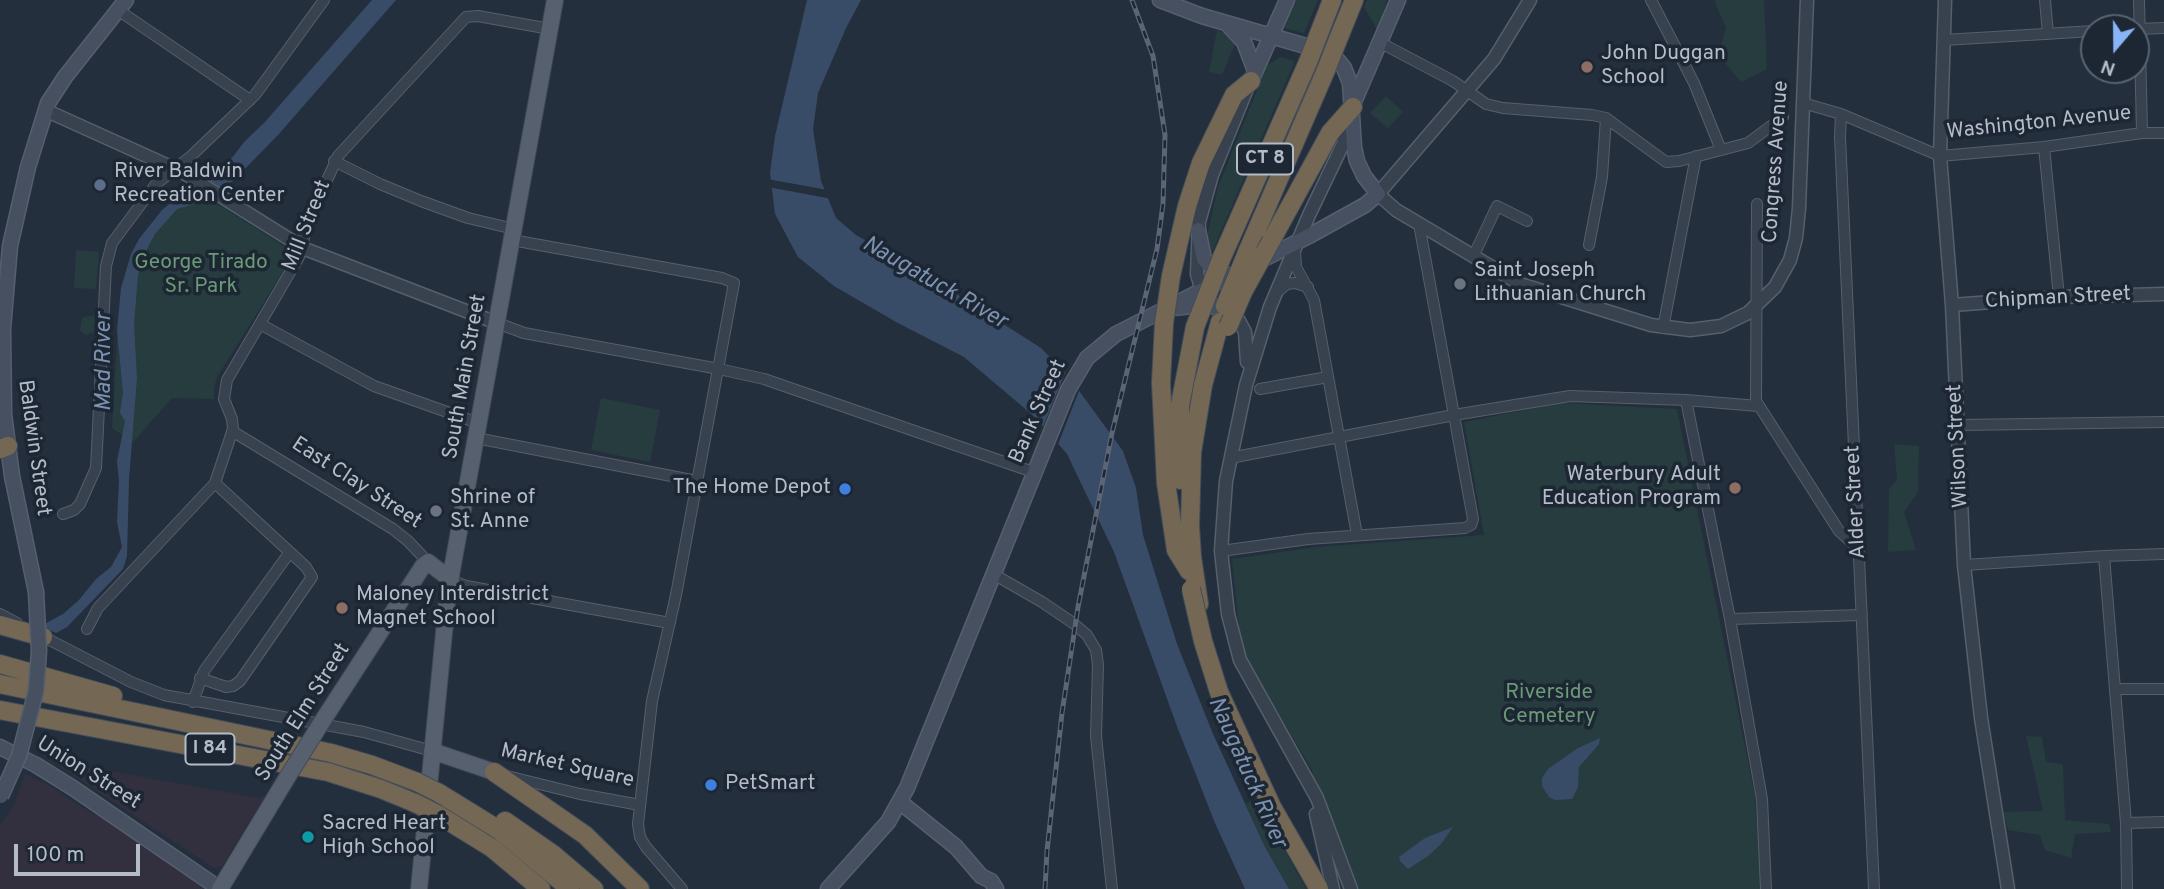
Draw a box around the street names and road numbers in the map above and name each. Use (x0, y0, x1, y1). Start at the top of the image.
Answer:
street label: Congress Avenue (1759, 80, 1795, 244)
street label: Washington Avenue (1945, 102, 2133, 146)
road number: CT 8 (1237, 144, 1293, 174)
street label: Mill Street (278, 177, 338, 275)
street label: Chipman Street (1984, 283, 2132, 315)
street label: South Main Street (439, 292, 493, 462)
street label: Bank Street (1005, 356, 1073, 468)
street label: Baldwin Street (11, 378, 55, 518)
street label: Wilson Street (1943, 383, 1975, 509)
street label: East Clay Street (286, 433, 426, 535)
street label: Alder Street (1841, 444, 1873, 560)
street label: South Elm Street (251, 639, 357, 787)
street label: Union Street (31, 732, 145, 816)
road number: I 84 (186, 734, 234, 764)
street label: Market Square (498, 739, 636, 795)

